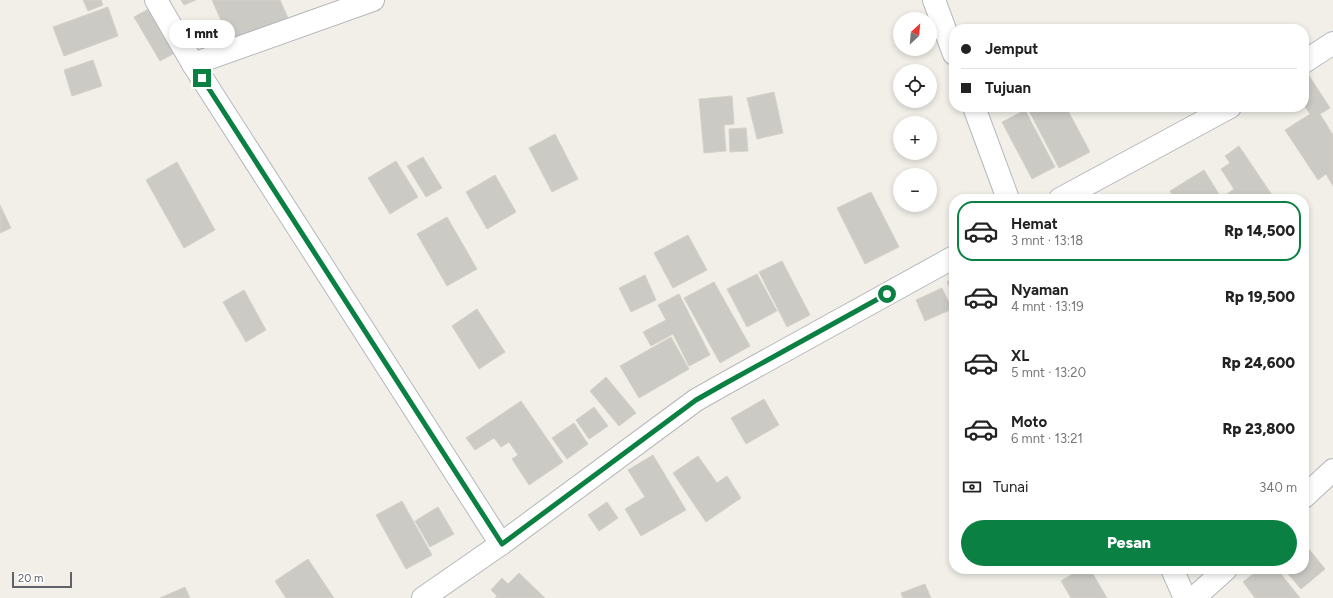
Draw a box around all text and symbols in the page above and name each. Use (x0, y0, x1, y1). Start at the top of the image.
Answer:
north arrow (893, 12, 937, 56)
map controls (893, 12, 937, 212)
callout: 1 mnt (169, 20, 235, 48)
text: 1 mnt (186, 26, 218, 41)
text: Jemput (985, 40, 1038, 58)
button: locate (893, 64, 937, 108)
route end (193, 69, 211, 87)
text: Tujuan (985, 79, 1031, 97)
button: + (893, 116, 937, 160)
button: − (893, 168, 937, 212)
icon: car (963, 213, 999, 249)
text: Hemat (1011, 215, 1058, 233)
text: Rp 14,500 (1224, 222, 1295, 240)
text: 3 mnt · 13:18 (1011, 233, 1083, 248)
icon: car (963, 279, 999, 315)
text: Nyaman (1011, 281, 1069, 299)
route start (878, 285, 896, 303)
text: Rp 19,500 (1225, 288, 1295, 306)
text: 4 mnt · 13:19 (1011, 299, 1084, 314)
icon: car (963, 345, 999, 381)
text: XL (1011, 347, 1029, 365)
text: Rp 24,600 (1222, 354, 1295, 372)
text: 5 mnt · 13:20 (1011, 365, 1086, 380)
icon: car (963, 411, 999, 447)
text: Moto (1011, 413, 1047, 431)
text: Rp 23,800 (1223, 420, 1295, 438)
text: 6 mnt · 13:21 (1011, 431, 1083, 446)
icon: cash (961, 476, 983, 498)
text: Tunai (993, 478, 1028, 496)
text: 340 m (1259, 480, 1297, 495)
button: Pesan (961, 520, 1297, 566)
scale bar (12, 570, 72, 589)
text: 20 m (18, 572, 43, 585)

